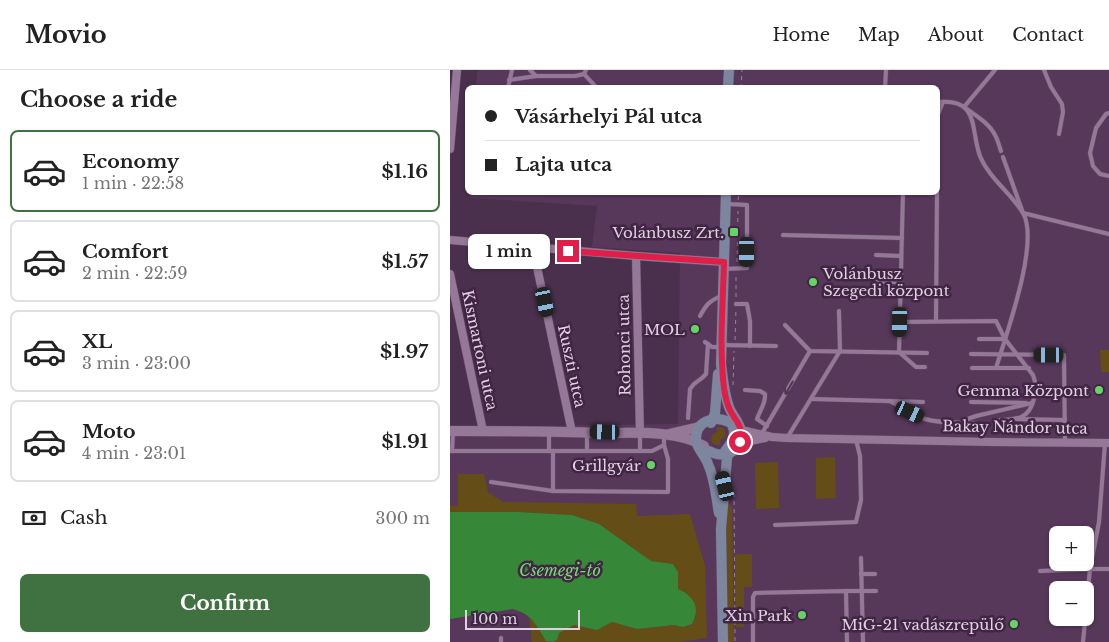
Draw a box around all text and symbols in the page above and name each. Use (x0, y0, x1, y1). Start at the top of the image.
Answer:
text: Movio (25, 20, 107, 49)
text: Home (772, 24, 830, 46)
text: Map (858, 24, 900, 46)
text: About (928, 24, 984, 46)
text: Contact (1012, 24, 1084, 46)
text: Choose a ride (20, 86, 177, 113)
text: Vásárhelyi Pál utca (515, 105, 703, 128)
icon: car (22, 149, 67, 194)
text: Economy (82, 150, 179, 173)
text: Lajta utca (515, 153, 612, 176)
text: $1.16 (381, 160, 428, 183)
text: 1 min · 22:58 (82, 173, 184, 193)
place label: Volánbusz Zrt. (612, 223, 724, 242)
marker: Volánbusz Zrt. (728, 226, 740, 238)
callout: 1 min (468, 234, 550, 268)
car (739, 237, 754, 267)
icon: car (22, 239, 67, 284)
text: Comfort (82, 240, 169, 263)
route end (557, 240, 579, 262)
text: 1 min (486, 241, 532, 261)
text: $1.57 (381, 250, 428, 273)
text: 2 min · 22:59 (82, 263, 188, 283)
place label: Volánbusz Szegedi központ (822, 264, 950, 300)
marker: Volánbusz Szegedi központ (807, 276, 819, 288)
car (534, 286, 555, 318)
street label: Kismartoni utca (458, 288, 502, 413)
street label: Rohonci utca (614, 293, 634, 396)
car (892, 307, 907, 337)
place label: MOL (644, 320, 685, 339)
street label: Ruszti utca (554, 323, 590, 410)
marker: MOL (689, 323, 701, 335)
icon: car (22, 329, 67, 374)
text: XL (82, 330, 112, 353)
text: $1.97 (380, 340, 428, 363)
car (1034, 348, 1064, 363)
text: 3 min · 23:00 (82, 353, 191, 373)
one-way arrow (783, 381, 793, 395)
place label: Gemma Központ (957, 381, 1089, 400)
marker: Gemma Központ (1093, 384, 1105, 396)
car (893, 399, 926, 425)
street label: Bakay Nándor utca (942, 416, 1088, 438)
icon: car (22, 419, 67, 464)
text: Moto (82, 420, 136, 443)
car (589, 424, 620, 440)
text: $1.91 (381, 430, 428, 453)
route start (729, 431, 751, 453)
text: 4 min · 23:01 (82, 443, 186, 463)
place label: Grillgyár (572, 456, 642, 475)
marker: Grillgyár (645, 459, 657, 471)
car (714, 470, 735, 502)
icon: cash (20, 504, 48, 532)
text: Cash (60, 506, 107, 529)
text: 300 m (376, 508, 430, 528)
map controls (1049, 526, 1094, 626)
button: + (1049, 526, 1094, 571)
water label: Csemegi-tó (519, 560, 602, 580)
button: Confirm (20, 574, 430, 632)
button: − (1049, 581, 1094, 626)
place label: Xin Park (725, 606, 793, 625)
scale bar (465, 607, 580, 630)
marker: Xin Park (796, 609, 808, 621)
text: 100 m (472, 610, 517, 628)
place label: MiG-21 vadászrepülő (841, 615, 1004, 634)
marker: MiG-21 vadászrepülő (1008, 618, 1020, 630)

